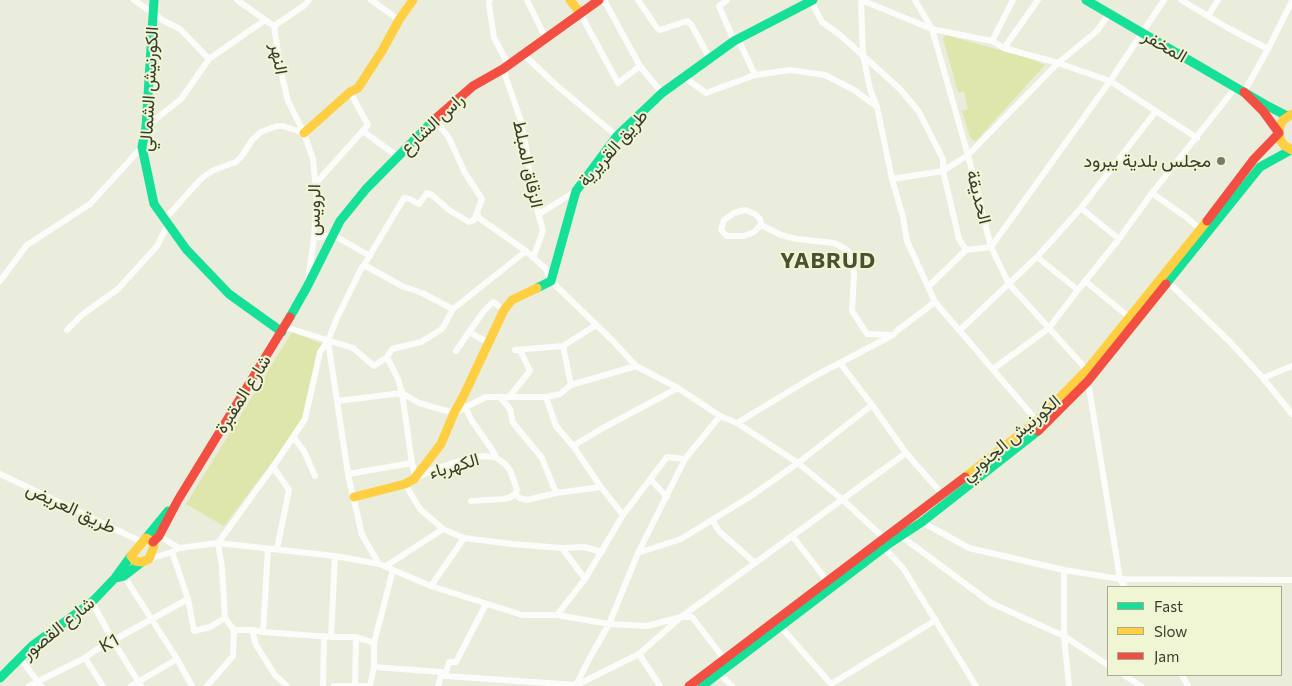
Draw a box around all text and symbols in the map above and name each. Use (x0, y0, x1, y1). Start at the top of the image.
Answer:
street label: المخفر (1139, 25, 1191, 67)
street label: الكورنيش الشمالي (135, 26, 163, 152)
street label: النهر (266, 42, 292, 76)
street label: راس الشارع (395, 89, 469, 159)
street label: طريق القريرية (574, 105, 652, 191)
street label: الزقاق المبلط (508, 118, 548, 210)
place label: مجلس بلدية يبرود (1084, 150, 1211, 172)
marker: مجلس بلدية يبرود (1215, 155, 1227, 167)
street label: الحديقة (962, 168, 996, 226)
street label: الرويس (303, 184, 325, 236)
district label: YABRUD (779, 248, 877, 274)
street label: شارع المقبرة (210, 351, 276, 437)
street label: الكورنيش الجنوبي (957, 390, 1065, 486)
street label: الكهرباء (426, 449, 482, 483)
street label: طريق العريض (23, 478, 119, 538)
legend (1107, 586, 1282, 676)
street label: شارع القصور (17, 592, 99, 664)
text: Fast (1154, 597, 1183, 615)
text: Slow (1154, 622, 1187, 640)
street label: K1 (95, 629, 123, 657)
text: Jam (1154, 647, 1179, 665)

